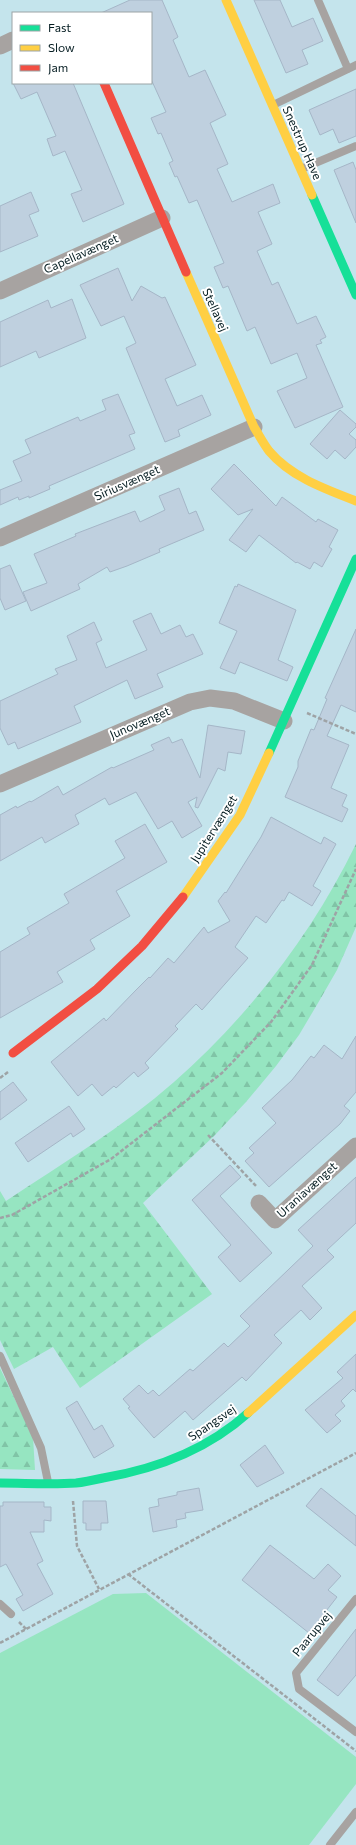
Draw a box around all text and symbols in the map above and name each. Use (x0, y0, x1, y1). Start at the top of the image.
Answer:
legend (12, 12, 152, 84)
text: Fast (48, 20, 71, 34)
text: Slow (48, 40, 75, 54)
text: Jam (48, 60, 68, 75)
street label: Snestrup Have (280, 104, 325, 181)
street label: Capellavænget (41, 230, 120, 276)
street label: Stellavej (200, 286, 232, 333)
street label: Siriusvænget (92, 461, 162, 503)
street label: Junovænget (107, 703, 172, 742)
street label: Jupitervænget (187, 792, 240, 865)
street label: Uraniavænget (273, 1159, 339, 1220)
street label: Spangsvej (185, 1401, 238, 1443)
street label: Paarupvej (289, 1608, 334, 1659)

